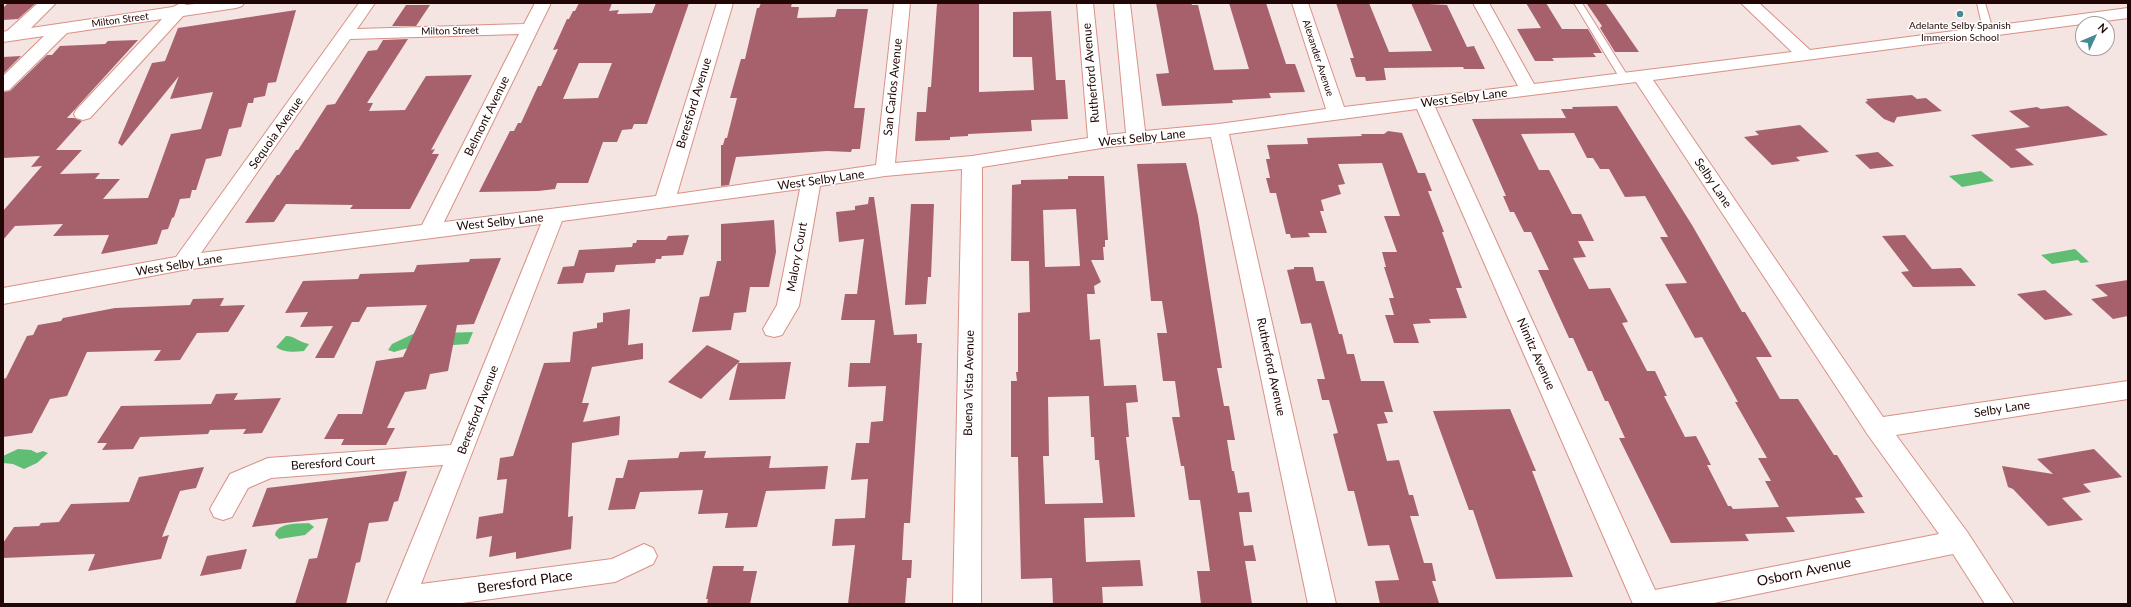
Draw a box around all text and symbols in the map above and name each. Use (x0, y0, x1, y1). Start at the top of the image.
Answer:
marker: Adelante Selby Spanish Immersion School (1955, 9, 1965, 19)
street label: Milton Street (91, 10, 149, 30)
north arrow (2075, 16, 2115, 56)
street label: Alexander Avenue (1300, 18, 1336, 98)
place label: Adelante Selby Spanish Immersion School (1909, 20, 2011, 44)
text: N (2096, 20, 2111, 36)
street label: Rutherford Avenue (1079, 22, 1103, 124)
street label: Milton Street (421, 24, 479, 38)
street label: San Carlos Avenue (881, 37, 905, 137)
street label: Beresford Avenue (673, 56, 715, 150)
street label: Belmont Avenue (461, 74, 513, 158)
street label: West Selby Lane (1420, 86, 1508, 110)
street label: Sequoia Avenue (246, 94, 306, 172)
street label: West Selby Lane (1098, 126, 1186, 150)
street label: Selby Lane (1691, 156, 1735, 210)
street label: West Selby Lane (777, 167, 865, 193)
street label: West Selby Lane (456, 210, 544, 234)
street label: Malory Court (784, 221, 810, 293)
street label: West Selby Lane (135, 251, 223, 279)
street label: Nimitz Avenue (1514, 316, 1558, 392)
street label: Rutherford Avenue (1254, 317, 1288, 417)
street label: Buena Vista Avenue (961, 330, 977, 436)
street label: Beresford Avenue (454, 363, 502, 457)
street label: Selby Lane (1973, 397, 2031, 421)
street label: Beresford Court (290, 453, 376, 473)
street label: Osborn Avenue (1755, 554, 1853, 590)
street label: Beresford Place (476, 567, 574, 597)

